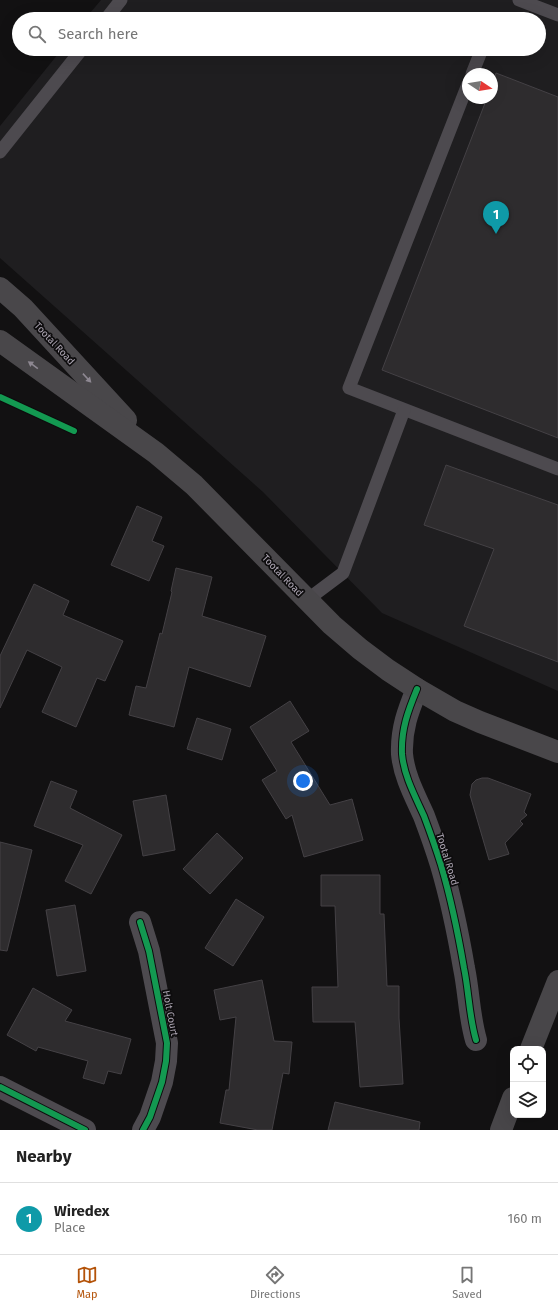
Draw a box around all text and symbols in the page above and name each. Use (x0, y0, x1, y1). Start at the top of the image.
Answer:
search box (12, 12, 546, 56)
icon: search (26, 23, 48, 45)
text: Search here (58, 25, 138, 43)
north arrow (462, 68, 498, 104)
pin: 1 (483, 201, 509, 234)
street label: Tootal Road (32, 320, 77, 367)
one-way arrow (28, 361, 39, 369)
one-way arrow (82, 373, 92, 383)
street label: Tootal Road (259, 552, 305, 599)
your location (293, 771, 313, 791)
street label: Tootal Road (433, 832, 461, 887)
street label: Holt Court (160, 989, 180, 1037)
map controls (510, 1046, 546, 1118)
button: locate (510, 1046, 546, 1082)
button: layers (510, 1082, 546, 1118)
text: Nearby (16, 1146, 71, 1167)
text: Wiredex (54, 1202, 110, 1220)
text: 1 (26, 1211, 32, 1226)
text: 160 m (508, 1211, 542, 1226)
text: Place (54, 1220, 85, 1235)
tab: Map (76, 1264, 98, 1301)
tab: Directions (250, 1264, 300, 1301)
tab: Saved (452, 1264, 482, 1301)

